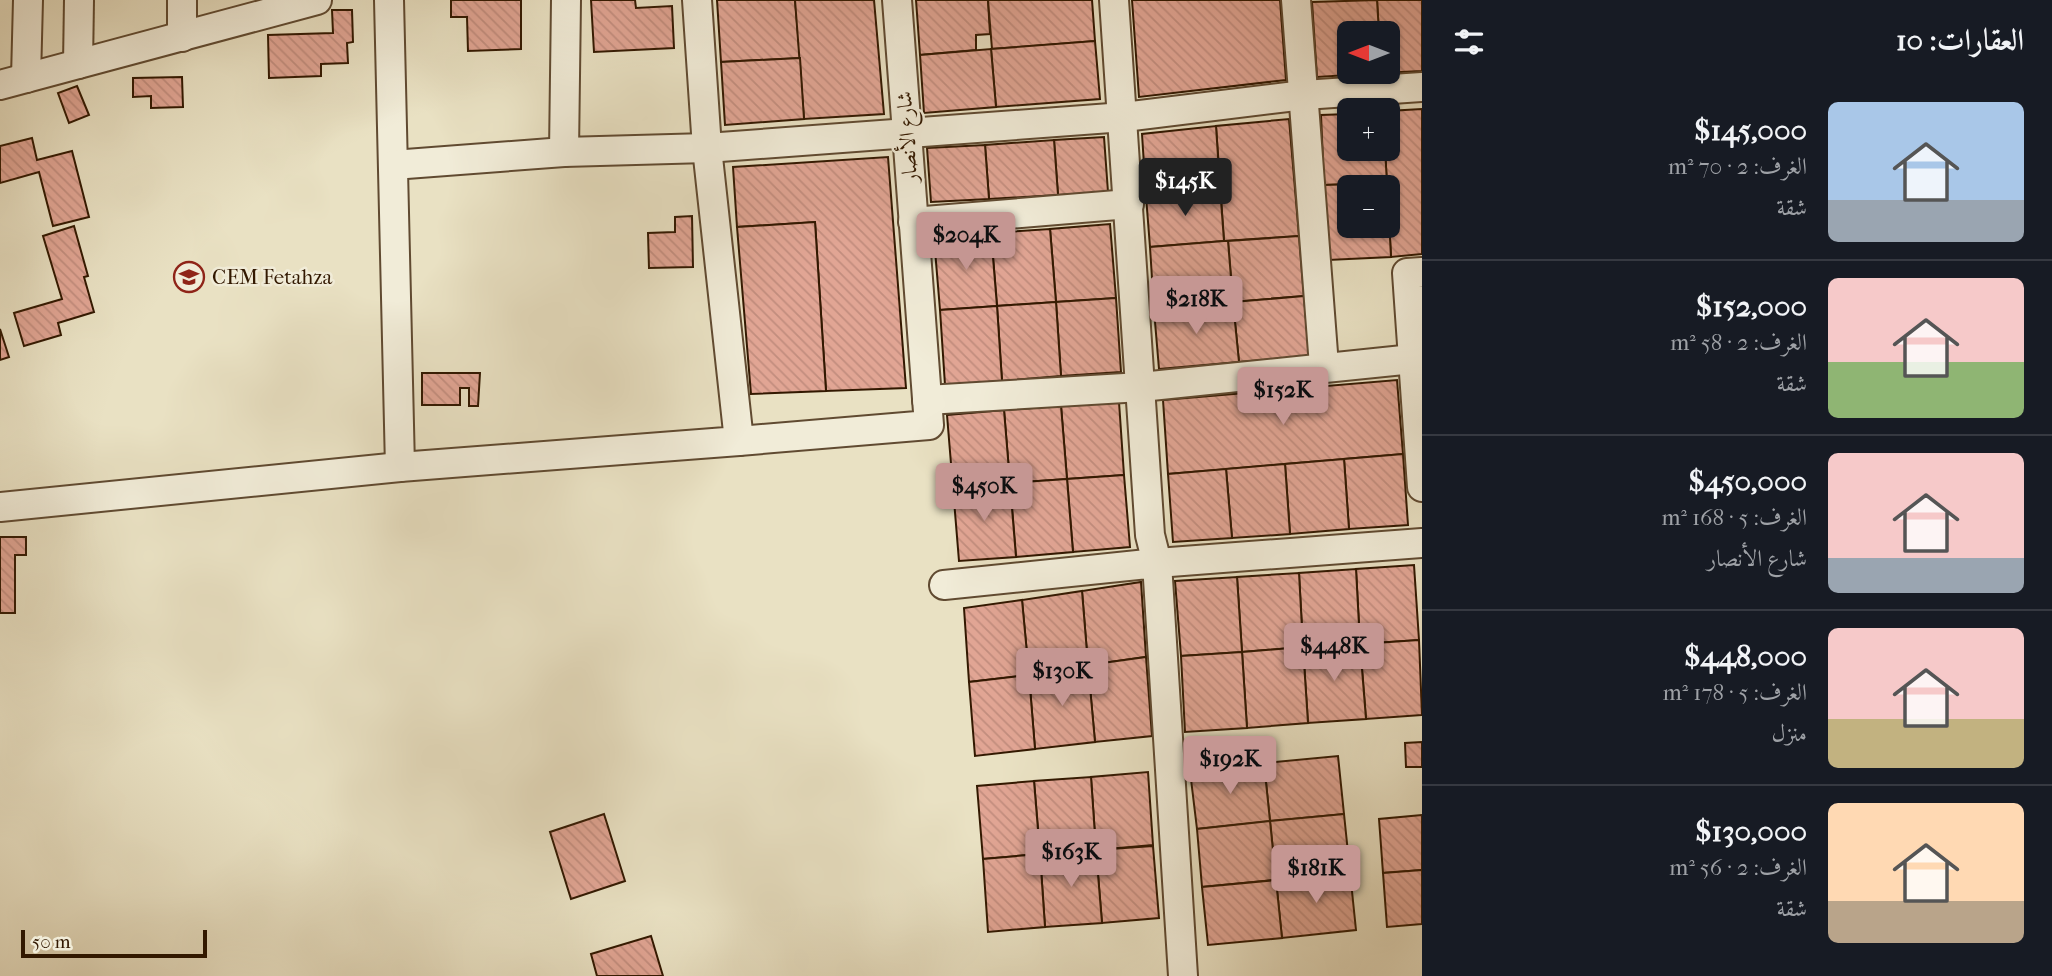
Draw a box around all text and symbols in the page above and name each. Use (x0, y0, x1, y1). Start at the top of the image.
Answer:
north arrow (1337, 21, 1400, 84)
map controls (1337, 21, 1400, 238)
icon: filters (1450, 23, 1488, 61)
text: العقارات: 10 (1896, 23, 2024, 58)
street label: شارع الأنصار (889, 90, 928, 186)
button: + (1337, 98, 1400, 161)
text: $145,000 (1694, 113, 1807, 148)
icon: home (1884, 130, 1968, 214)
text: الغرف: 2 · 70 m² (1668, 153, 1807, 180)
pin: $145K (1136, 158, 1234, 218)
text: $145K (1155, 167, 1215, 194)
button: − (1337, 175, 1400, 238)
text: شقة (1777, 194, 1807, 221)
pin: $204K (917, 212, 1015, 272)
text: $204K (932, 221, 1000, 248)
school or university icon: CEM Fetahza (172, 260, 206, 294)
place label: CEM Fetahza (212, 265, 333, 289)
pin: $218K (1147, 276, 1245, 336)
text: $218K (1166, 285, 1226, 312)
text: $152,000 (1696, 289, 1807, 324)
icon: home (1884, 306, 1968, 390)
text: الغرف: 2 · 58 m² (1670, 329, 1807, 356)
pin: $152K (1234, 368, 1332, 427)
text: شقة (1777, 370, 1807, 397)
text: $152K (1253, 376, 1313, 403)
pin: $450K (935, 463, 1033, 523)
text: $450,000 (1688, 464, 1807, 499)
text: $450K (952, 472, 1016, 499)
icon: home (1884, 481, 1968, 565)
text: الغرف: 5 · 168 m² (1661, 504, 1807, 531)
text: شارع الأنصار (1707, 545, 1807, 572)
pin: $448K (1285, 624, 1383, 683)
text: $448K (1300, 632, 1368, 659)
text: $448,000 (1684, 639, 1807, 674)
pin: $130K (1013, 648, 1111, 708)
icon: home (1884, 656, 1968, 740)
text: $130K (1032, 657, 1092, 684)
text: الغرف: 5 · 178 m² (1663, 679, 1807, 706)
text: منزل (1772, 720, 1807, 747)
pin: $192K (1181, 736, 1279, 796)
text: $192K (1199, 745, 1261, 772)
text: $130,000 (1695, 814, 1807, 849)
pin: $163K (1022, 830, 1120, 889)
icon: home (1884, 831, 1968, 915)
text: $163K (1041, 838, 1101, 865)
pin: $181K (1267, 846, 1365, 905)
text: $181K (1287, 854, 1345, 881)
text: الغرف: 2 · 56 m² (1669, 854, 1807, 881)
text: شقة (1777, 895, 1807, 922)
scale bar (21, 927, 206, 959)
text: 50 m (32, 931, 71, 953)

